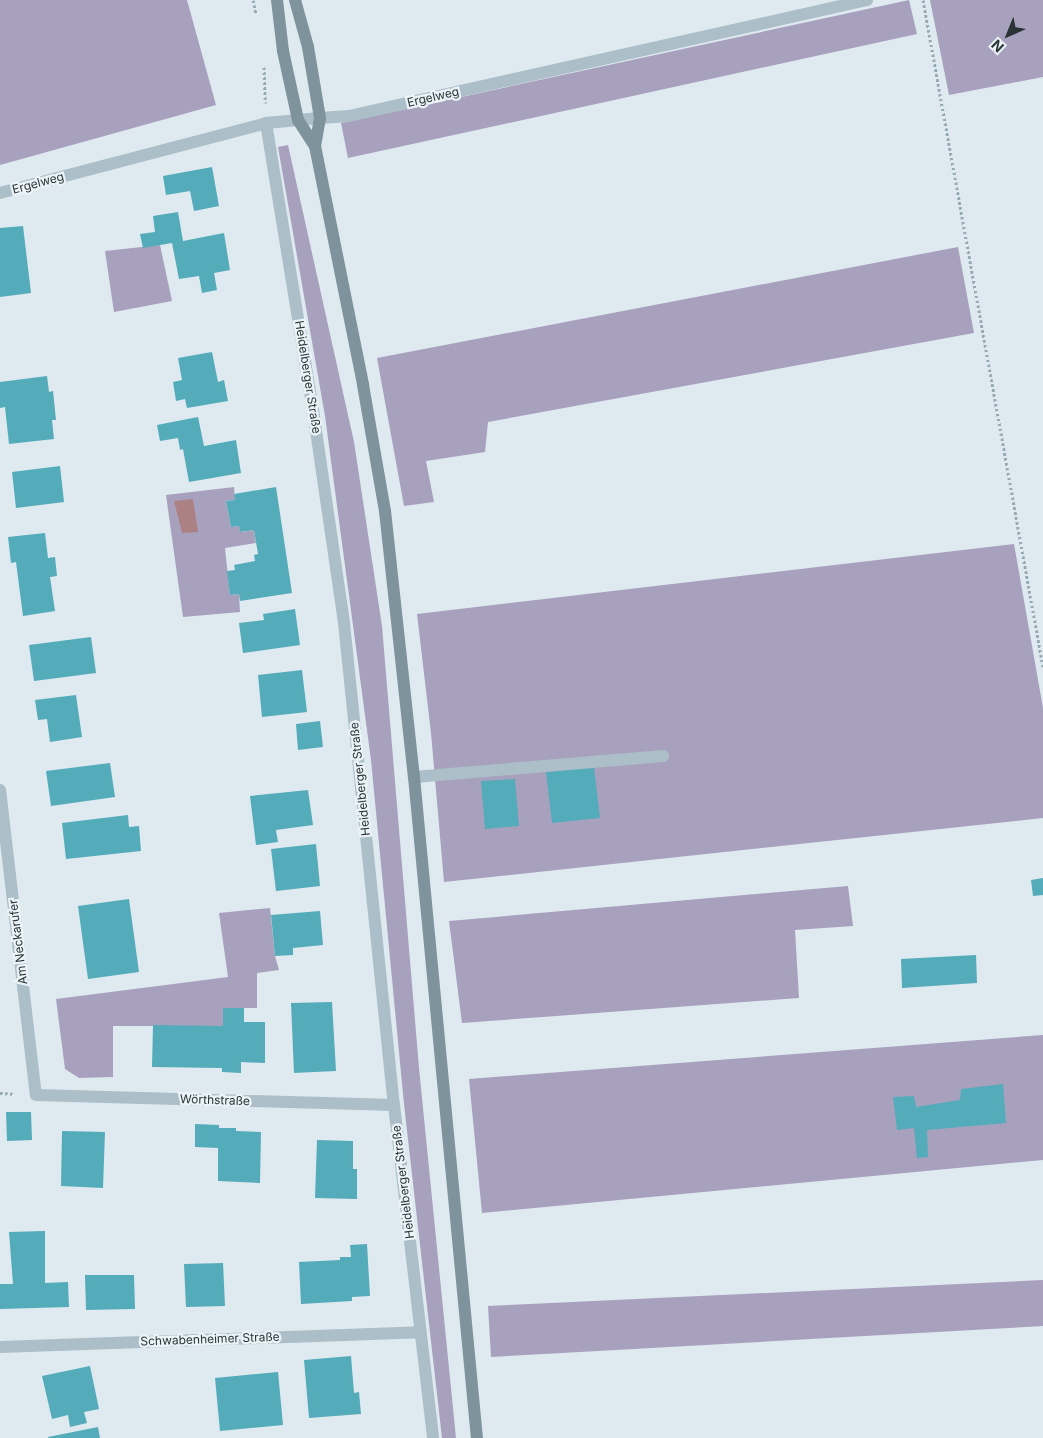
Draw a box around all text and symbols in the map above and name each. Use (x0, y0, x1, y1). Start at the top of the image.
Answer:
north arrow (983, 10, 1033, 60)
text: N (987, 36, 1007, 56)
street label: Ergelweg (406, 84, 460, 110)
street label: Ergelweg (11, 169, 65, 197)
street label: Heidelberger Straße (292, 319, 324, 435)
street label: Heidelberger Straße (347, 721, 373, 837)
street label: Am Neckarufer (6, 899, 30, 985)
street label: Wörthstraße (180, 1092, 250, 1108)
street label: Heidelberger Straße (389, 1124, 417, 1240)
street label: Schwabenheimer Straße (140, 1329, 280, 1349)

